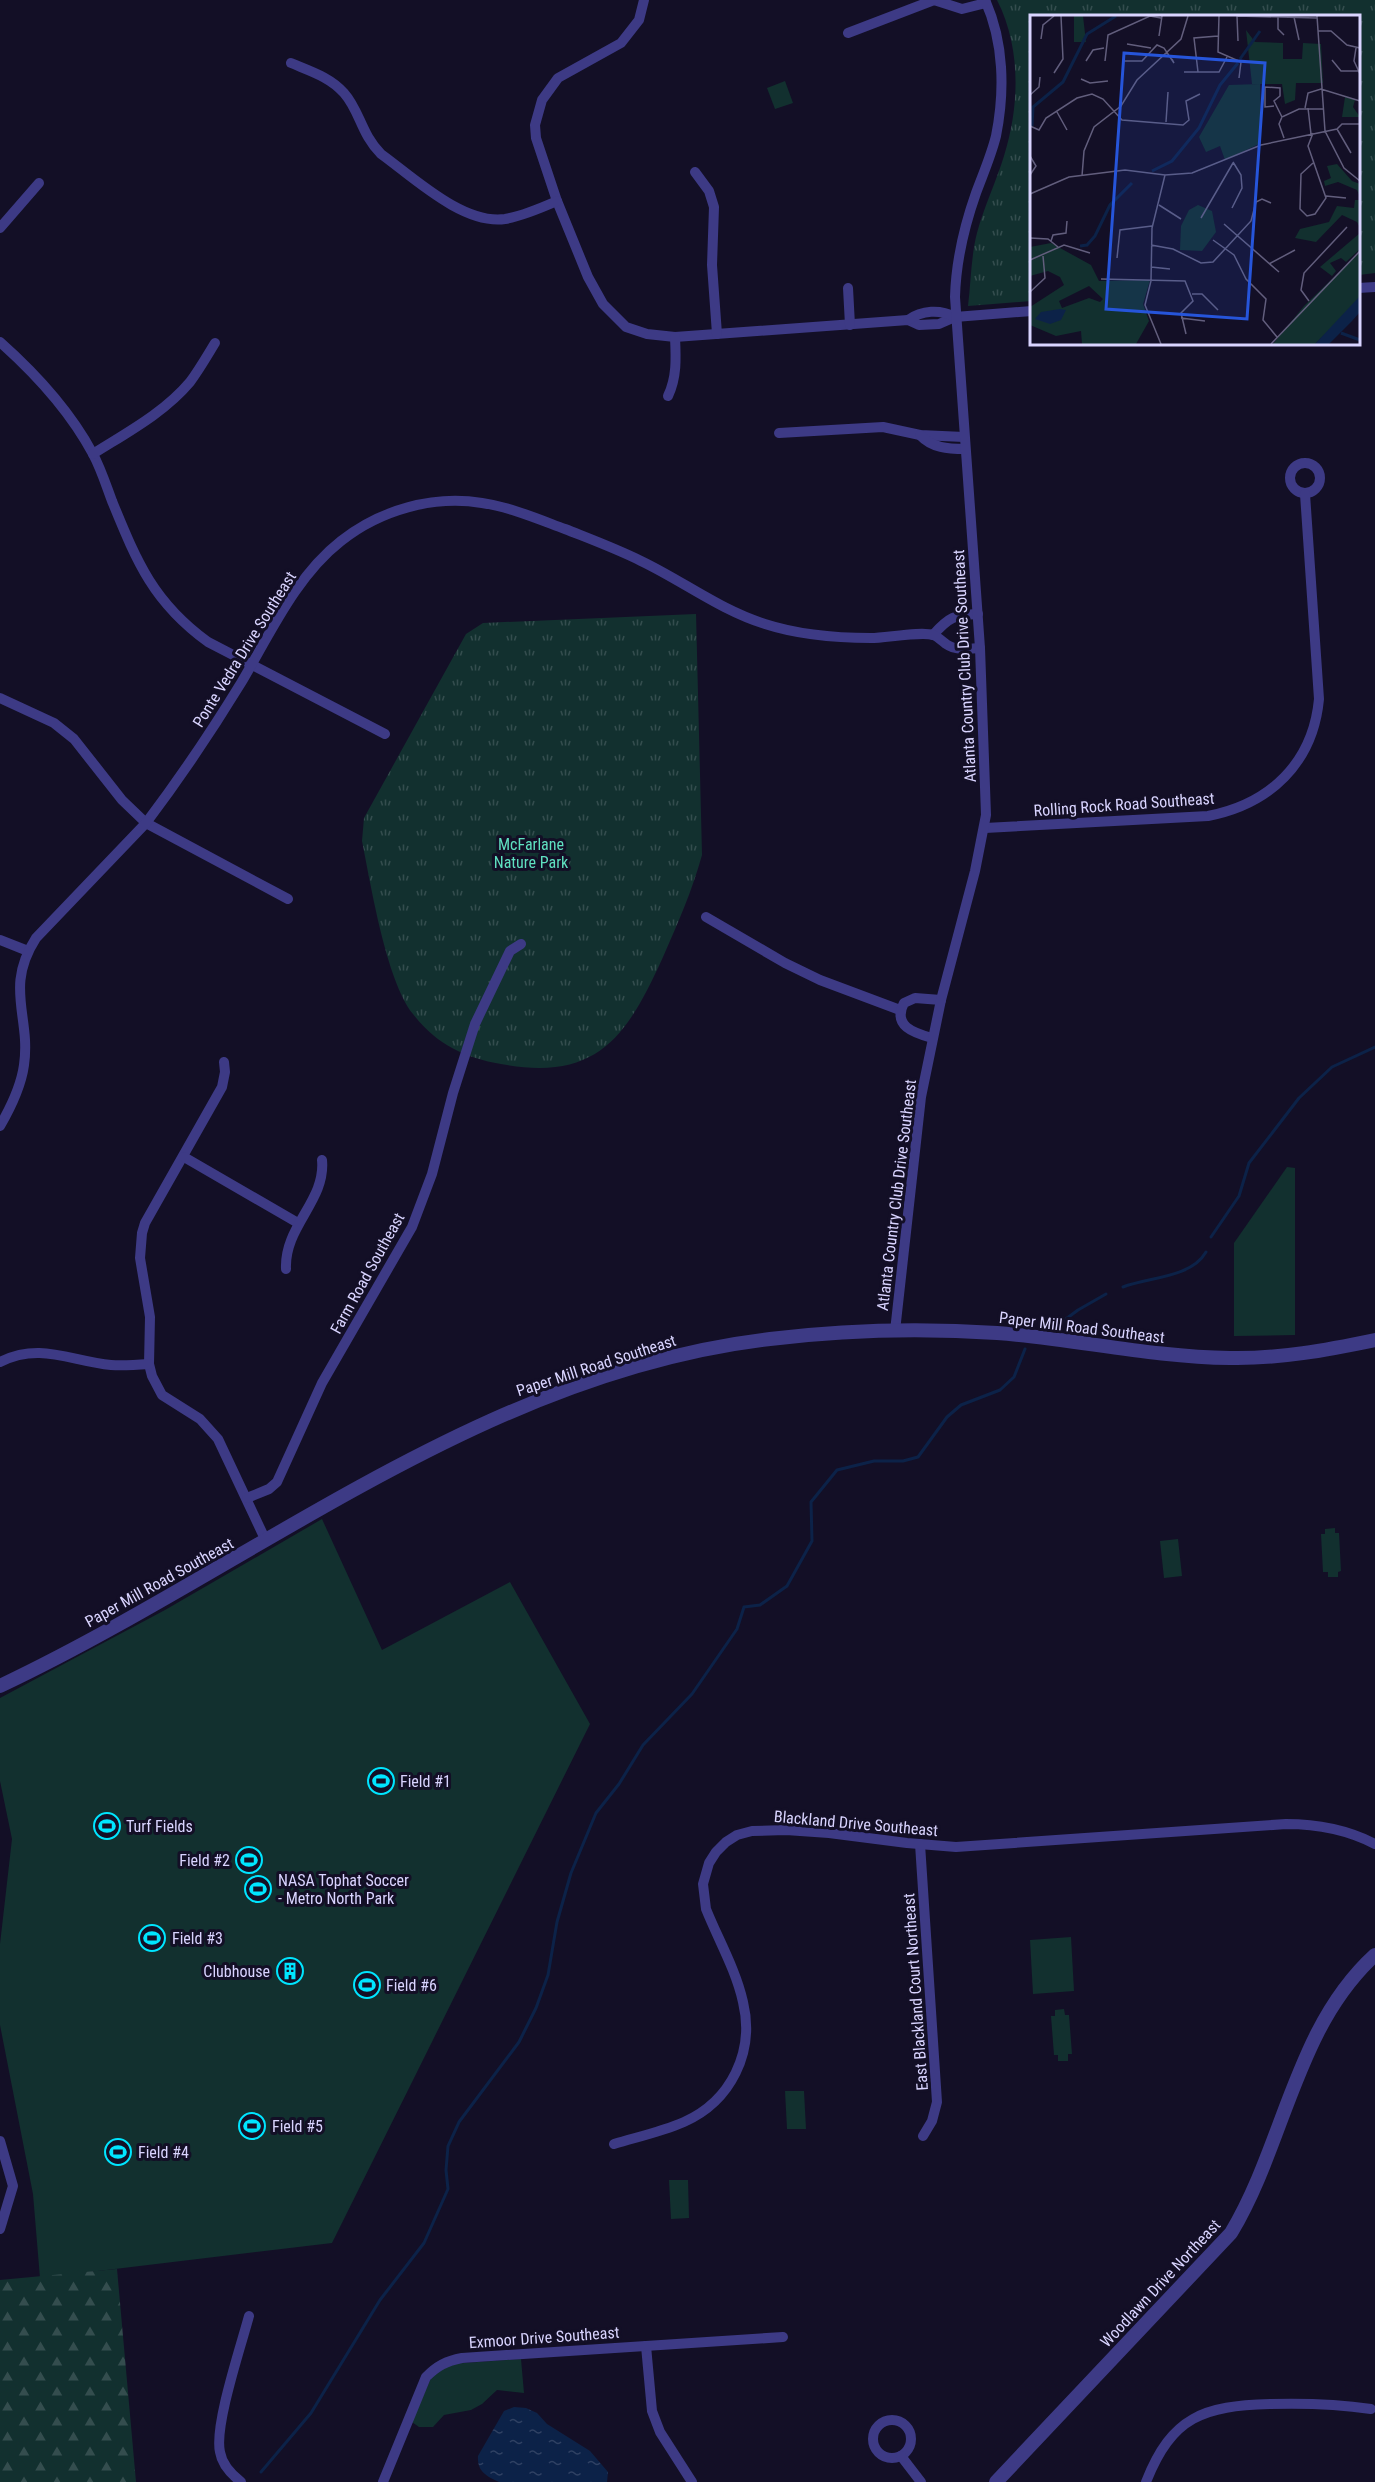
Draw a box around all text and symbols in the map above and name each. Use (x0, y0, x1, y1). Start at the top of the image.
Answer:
inset map (1030, 15, 1360, 345)
street label: Atlanta Country Club Drive Southeast (949, 549, 980, 783)
street label: Ponte Vedra Drive Southeast (189, 568, 300, 731)
street label: Rolling Rock Road Southeast (1033, 789, 1215, 820)
park label: McFarlane Nature Park (494, 835, 569, 872)
street label: Atlanta Country Club Drive Southeast (873, 1078, 920, 1312)
street label: Farm Road Southeast (326, 1209, 409, 1337)
street label: Paper Mill Road Southeast (998, 1308, 1166, 1347)
street label: Paper Mill Road Southeast (514, 1331, 679, 1400)
street label: Paper Mill Road Southeast (82, 1534, 237, 1631)
sports icon: Field #1 (366, 1766, 396, 1796)
place label: Field #1 (400, 1772, 451, 1791)
street label: Blackland Drive Southeast (773, 1807, 939, 1840)
sports icon: Turf Fields (92, 1811, 122, 1841)
place label: Turf Fields (126, 1817, 193, 1836)
sports icon: Field #2 (234, 1845, 264, 1875)
place label: Field #2 (179, 1851, 230, 1870)
place label: NASA Tophat Soccer - Metro North Park (278, 1871, 409, 1908)
sports icon: NASA Tophat Soccer - Metro North Park (243, 1874, 273, 1904)
street label: East Blackland Court Northeast (899, 1892, 932, 2091)
sports icon: Field #3 (137, 1923, 167, 1953)
place label: Field #3 (172, 1929, 223, 1948)
building icon: Clubhouse (275, 1956, 305, 1986)
place label: Clubhouse (203, 1962, 270, 1981)
sports icon: Field #6 (352, 1970, 382, 2000)
place label: Field #6 (386, 1976, 437, 1995)
sports icon: Field #5 (237, 2111, 267, 2141)
place label: Field #5 (272, 2117, 323, 2136)
sports icon: Field #4 (103, 2137, 133, 2167)
place label: Field #4 (138, 2143, 189, 2162)
street label: Woodlawn Drive Northeast (1096, 2215, 1225, 2351)
street label: Exmoor Drive Southeast (468, 2323, 620, 2352)

